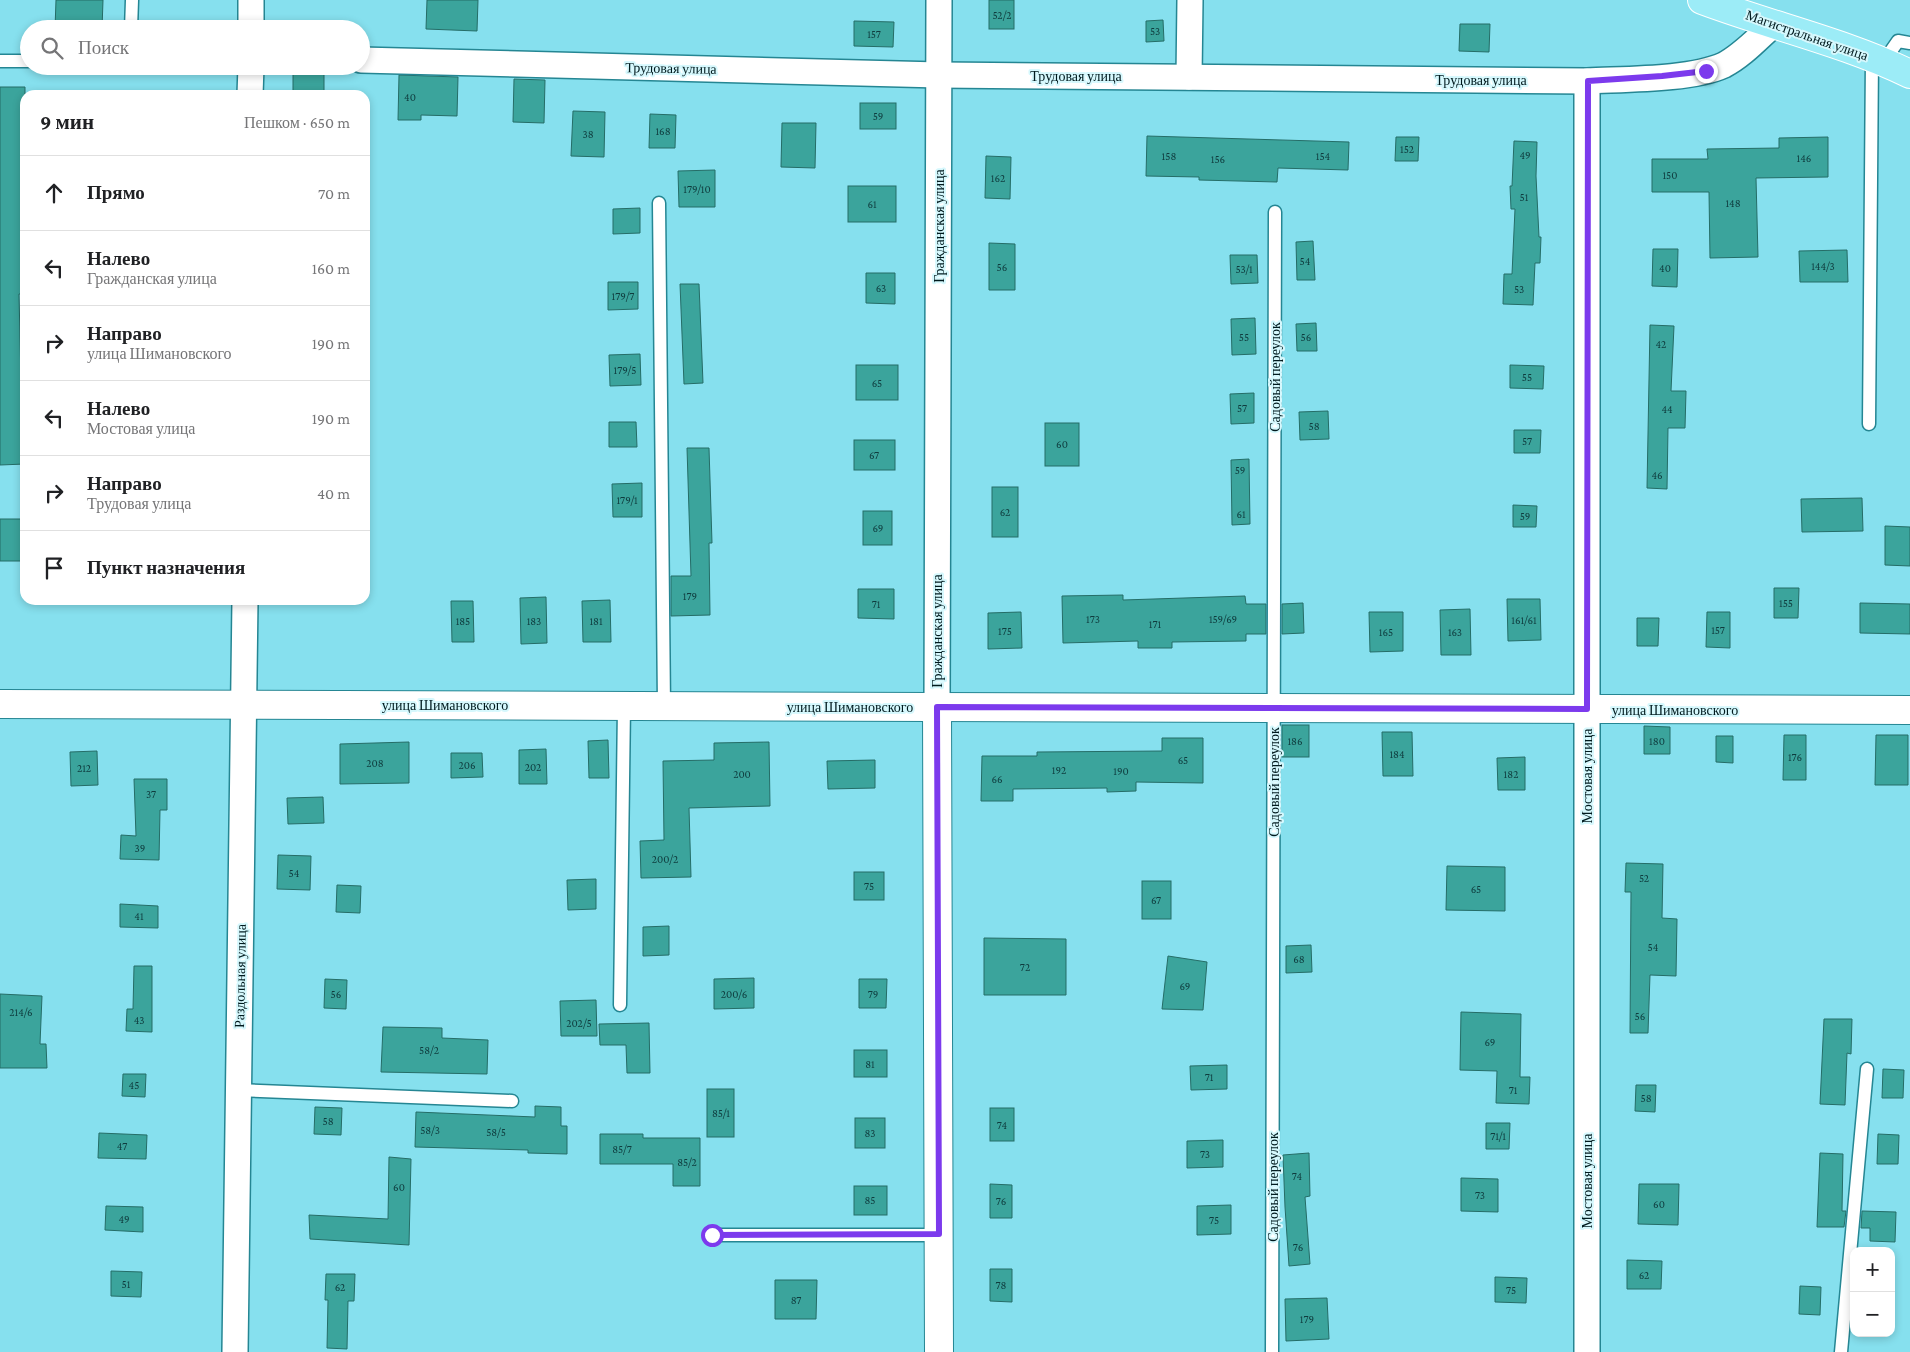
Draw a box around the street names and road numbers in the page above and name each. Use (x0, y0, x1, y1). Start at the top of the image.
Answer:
street label: Магистральная улица (1744, 7, 1871, 64)
street label: Трудовая улица (625, 59, 718, 77)
street label: Трудовая улица (1030, 68, 1122, 84)
street label: Трудовая улица (1435, 72, 1527, 88)
street label: Гражданская улица (931, 168, 947, 283)
street label: Садовый переулок (1267, 322, 1283, 432)
street label: Гражданская улица (929, 573, 945, 688)
street label: улица Шимановского (382, 697, 508, 713)
street label: улица Шимановского (787, 699, 913, 715)
street label: улица Шимановского (1612, 702, 1738, 718)
street label: Садовый переулок (1266, 727, 1282, 837)
street label: Мостовая улица (1579, 728, 1595, 823)
street label: Раздольная улица (231, 923, 249, 1028)
street label: Садовый переулок (1265, 1132, 1281, 1242)
street label: Мостовая улица (1579, 1133, 1595, 1228)

